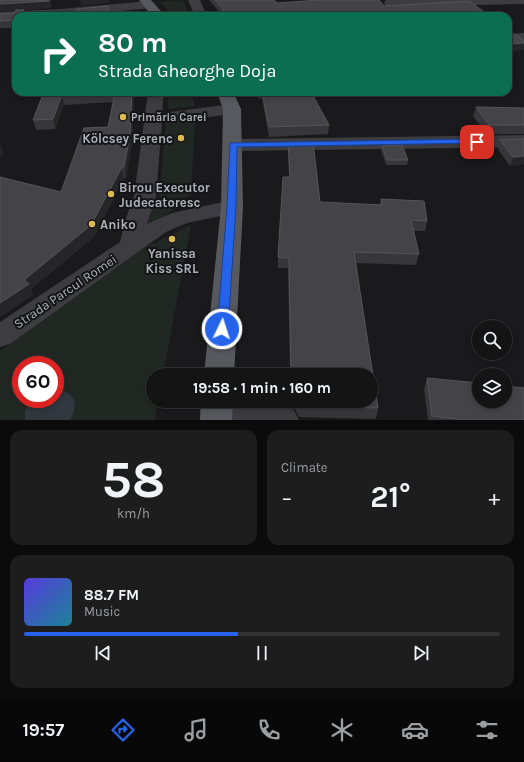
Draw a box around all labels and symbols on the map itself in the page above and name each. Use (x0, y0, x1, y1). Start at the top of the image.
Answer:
place label: Primăria Carei (131, 111, 207, 124)
marker: Primăria Carei (118, 112, 128, 122)
pin (460, 125, 494, 159)
place label: Kölcsey Ferenc (82, 131, 173, 146)
marker: Kölcsey Ferenc (176, 133, 186, 143)
place label: Birou Executor Judecatoresc (119, 180, 211, 210)
marker: Birou Executor Judecatoresc (106, 189, 116, 199)
place label: Aniko (100, 217, 136, 232)
marker: Aniko (87, 219, 97, 229)
marker: Yanissa Kiss SRL (167, 234, 177, 244)
place label: Yanissa Kiss SRL (146, 246, 199, 276)
street label: Strada Parcul Romei (11, 251, 120, 331)
position arrow (201, 308, 243, 350)
speed limit sign: 60 (12, 356, 64, 408)

